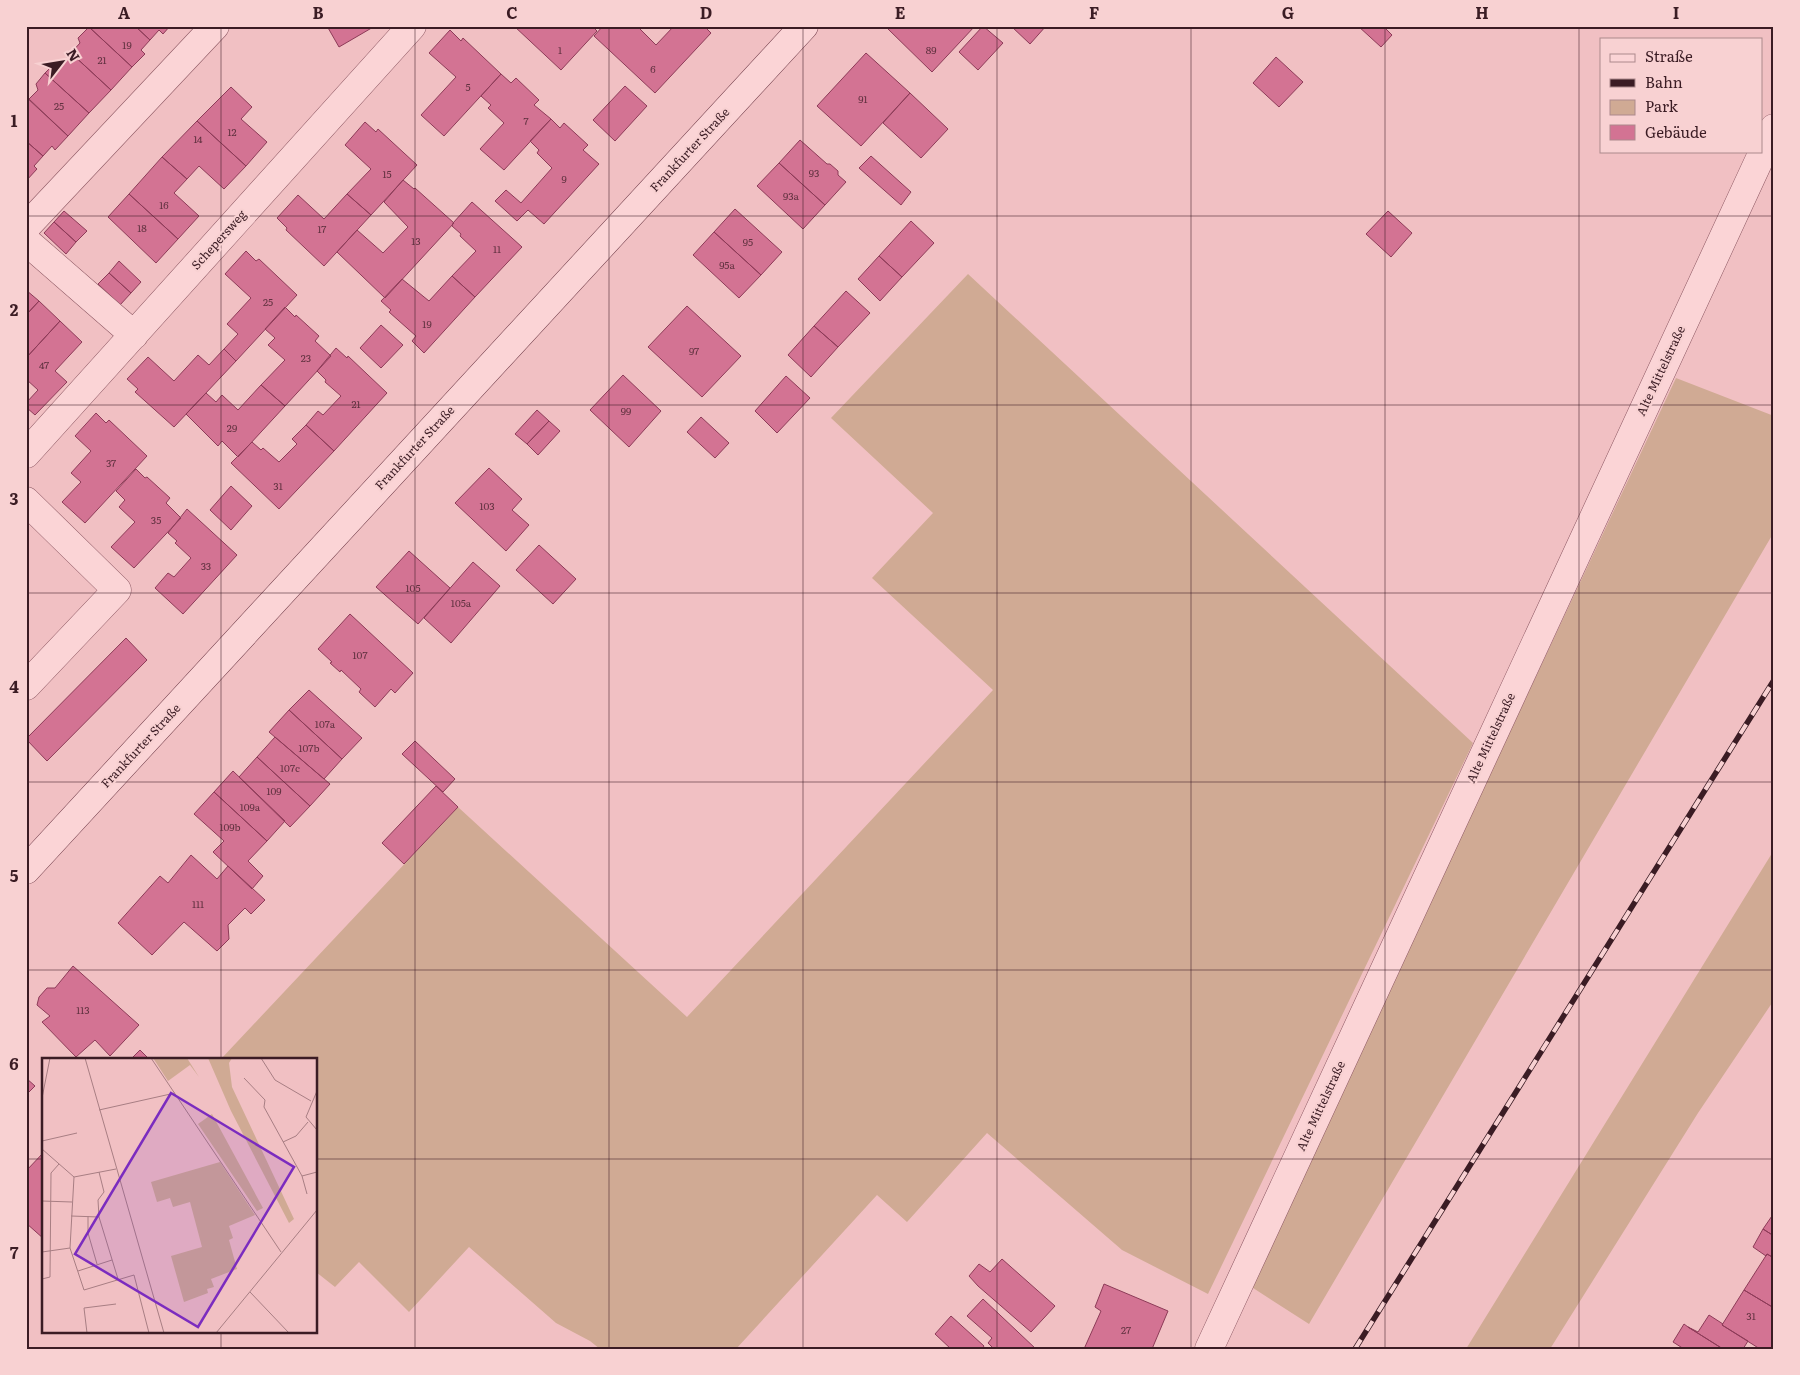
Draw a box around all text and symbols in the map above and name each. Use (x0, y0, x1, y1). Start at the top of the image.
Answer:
text: A (118, 0, 130, 24)
text: B (312, 0, 324, 24)
text: C (506, 0, 518, 24)
text: D (700, 0, 712, 24)
text: E (895, 0, 906, 24)
text: F (1089, 0, 1099, 24)
text: G (1282, 0, 1294, 24)
text: H (1475, 0, 1489, 24)
text: I (1673, 0, 1679, 24)
house number: 19 (122, 37, 132, 52)
north arrow (38, 38, 88, 88)
legend (1600, 38, 1762, 152)
house number: 1 (558, 42, 562, 57)
house number: 89 (926, 42, 936, 57)
text: Straße (1645, 44, 1693, 67)
text: N (62, 45, 86, 65)
house number: 21 (97, 52, 107, 67)
house number: 6 (650, 61, 656, 76)
text: Bahn (1645, 70, 1683, 93)
house number: 5 (465, 79, 471, 94)
house number: 91 (858, 91, 868, 106)
text: Park (1645, 94, 1679, 117)
house number: 25 (54, 98, 64, 113)
street label: Frankfurter Straße (645, 103, 733, 195)
text: 1 (11, 108, 18, 132)
house number: 7 (523, 113, 529, 128)
text: Gebäude (1645, 120, 1707, 143)
house number: 12 (227, 124, 237, 139)
house number: 14 (193, 131, 203, 146)
house number: 93 (809, 165, 819, 180)
house number: 15 (382, 166, 392, 181)
house number: 9 (561, 171, 567, 186)
house number: 93a (783, 188, 800, 203)
house number: 16 (159, 197, 169, 212)
street label: Schepersweg (187, 205, 250, 273)
house number: 18 (137, 220, 147, 235)
house number: 17 (318, 221, 326, 236)
house number: 13 (411, 233, 421, 248)
house number: 95 (743, 234, 753, 249)
house number: 11 (493, 241, 501, 256)
house number: 95a (719, 257, 735, 272)
house number: 25 (263, 294, 273, 309)
text: 2 (10, 297, 19, 321)
house number: 19 (422, 316, 432, 331)
street label: Alte Mittelstraße (1631, 322, 1689, 419)
house number: 97 (689, 343, 699, 358)
house number: 23 (301, 350, 311, 365)
house number: 47 (39, 357, 49, 372)
house number: 21 (351, 396, 361, 411)
street label: Frankfurter Straße (370, 401, 458, 493)
house number: 99 (621, 403, 631, 418)
house number: 29 (227, 420, 237, 435)
house number: 37 (106, 455, 116, 470)
house number: 31 (273, 478, 283, 493)
text: 3 (10, 486, 19, 510)
house number: 103 (479, 498, 495, 513)
house number: 35 (151, 512, 161, 527)
house number: 33 (201, 558, 211, 573)
house number: 105 (406, 580, 420, 595)
house number: 105a (451, 595, 472, 610)
house number: 107 (353, 647, 367, 662)
text: 4 (9, 674, 19, 698)
street label: Alte Mittelstraße (1461, 689, 1519, 786)
street label: Frankfurter Straße (96, 699, 184, 791)
house number: 107a (315, 716, 336, 731)
house number: 107b (299, 740, 320, 755)
house number: 107c (280, 760, 300, 775)
house number: 109 (266, 783, 282, 798)
house number: 109a (240, 799, 261, 814)
house number: 109b (219, 819, 241, 834)
text: 5 (10, 863, 19, 887)
house number: 111 (192, 896, 204, 911)
house number: 113 (76, 1002, 90, 1017)
text: 6 (9, 1051, 19, 1075)
street label: Alte Mittelstraße (1291, 1057, 1349, 1154)
inset map (42, 1058, 318, 1332)
text: 7 (10, 1240, 19, 1264)
house number: 31 (1746, 1308, 1756, 1323)
house number: 27 (1121, 1322, 1131, 1337)

